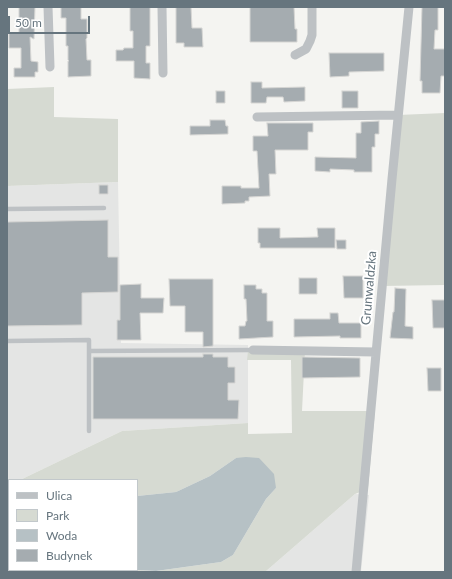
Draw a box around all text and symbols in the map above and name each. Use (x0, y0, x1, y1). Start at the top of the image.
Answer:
scale bar (10, 8, 92, 34)
text: 50 m (15, 15, 42, 30)
street label: Grunwaldzka (358, 250, 380, 326)
legend (8, 479, 138, 571)
text: Ulica (46, 488, 72, 503)
text: Park (46, 508, 69, 523)
text: Woda (46, 528, 77, 543)
text: Budynek (46, 548, 92, 563)

